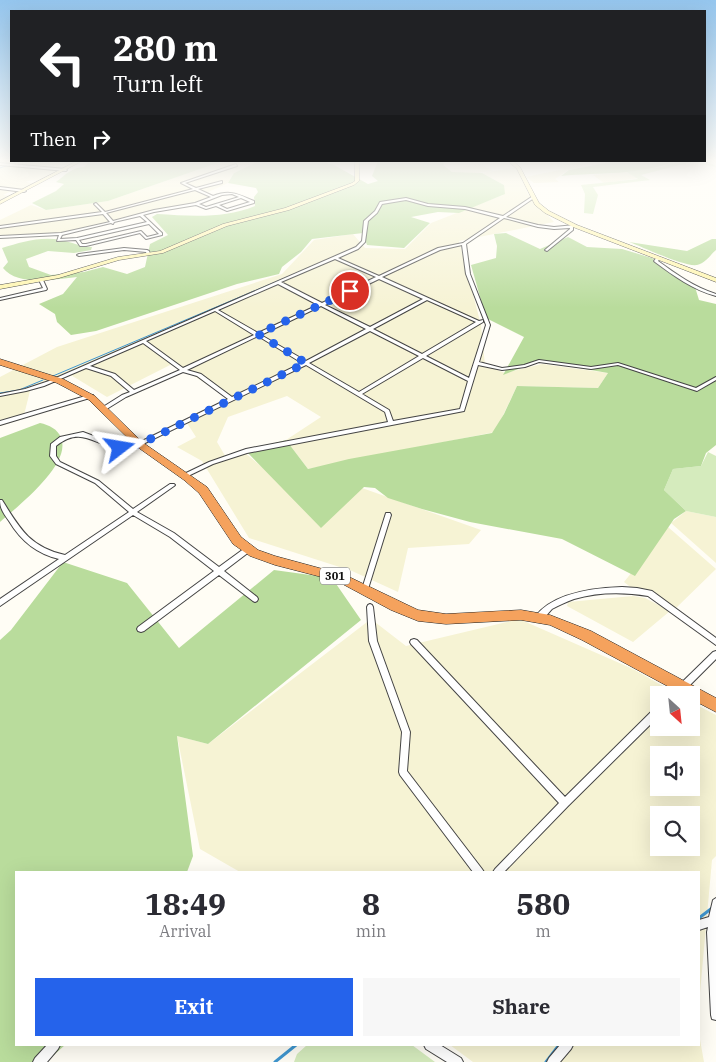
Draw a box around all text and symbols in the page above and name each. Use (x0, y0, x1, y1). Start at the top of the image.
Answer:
text: 280 m (113, 25, 218, 71)
icon: left (30, 30, 95, 95)
text: Turn left (113, 69, 203, 98)
icon: right (87, 125, 115, 153)
text: Then (30, 127, 77, 151)
pin (329, 270, 371, 312)
icon: arrive (336, 277, 364, 305)
position arrow (93, 421, 145, 473)
road number: 301 (320, 568, 350, 584)
north arrow (650, 686, 700, 736)
map controls (650, 686, 700, 856)
button: sound (650, 746, 700, 796)
button: search (650, 806, 700, 856)
text: 18:49 (145, 884, 226, 923)
text: 8 (362, 884, 380, 923)
text: 580 (516, 884, 570, 923)
text: Arrival (159, 921, 211, 941)
text: min (356, 921, 386, 941)
text: m (536, 921, 551, 941)
button: Exit (35, 978, 353, 1036)
button: Share (363, 978, 680, 1036)

